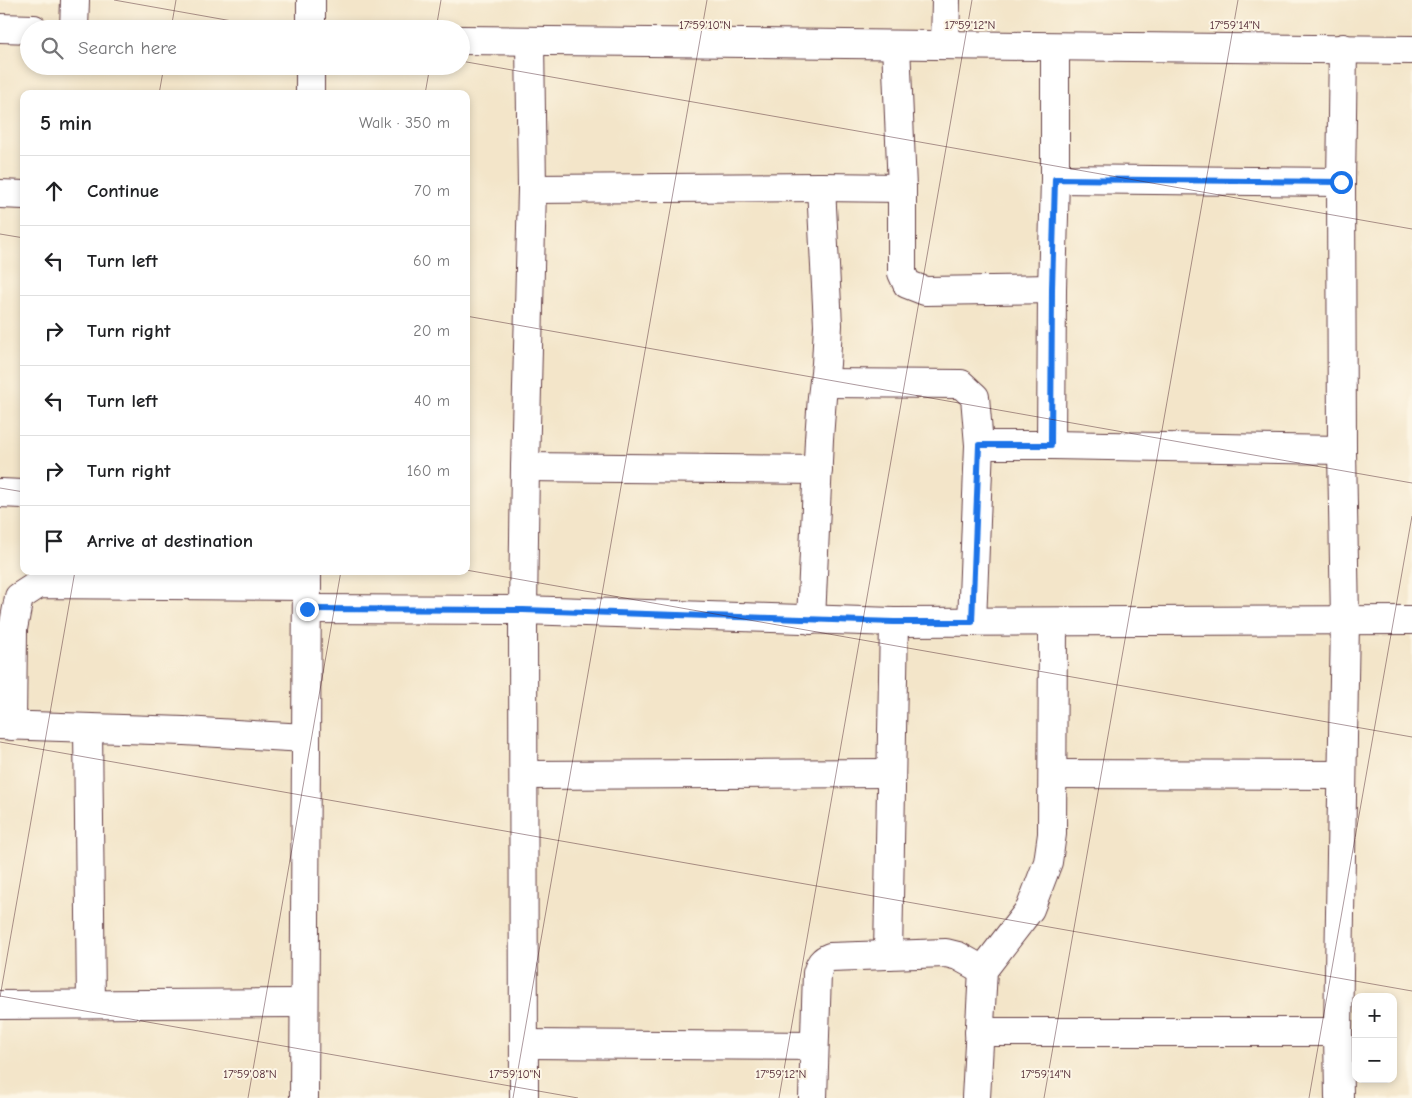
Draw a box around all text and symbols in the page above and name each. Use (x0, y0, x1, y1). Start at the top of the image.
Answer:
text: 17°59'10"N (679, 18, 731, 32)
text: 17°59'12"N (945, 18, 995, 32)
text: 17°59'14"N (1210, 18, 1260, 32)
search box (20, 20, 470, 75)
icon: search (38, 34, 66, 62)
text: Search here (78, 37, 177, 59)
text: 5 min (40, 111, 92, 135)
text: Walk · 350 m (359, 114, 450, 132)
route start (1330, 171, 1353, 194)
icon: ahead (40, 177, 68, 205)
text: Continue (87, 180, 159, 202)
text: 70 m (414, 182, 450, 200)
icon: left (40, 247, 68, 275)
text: Turn left (87, 250, 158, 272)
text: 60 m (413, 252, 450, 270)
icon: right (40, 317, 68, 345)
text: Turn right (87, 320, 171, 342)
text: 20 m (413, 322, 450, 340)
icon: left (40, 387, 68, 415)
text: Turn left (87, 390, 158, 412)
text: 40 m (414, 392, 450, 410)
icon: right (40, 457, 68, 485)
text: Turn right (87, 460, 171, 482)
text: 160 m (407, 462, 450, 480)
icon: arrive (40, 527, 68, 555)
text: Arrive at destination (87, 530, 253, 552)
route end (296, 598, 319, 621)
map controls (1352, 993, 1397, 1083)
button: + (1352, 993, 1397, 1038)
button: − (1352, 1038, 1397, 1083)
text: 17°59'08"N (223, 1067, 277, 1081)
text: 17°59'10"N (489, 1067, 541, 1081)
text: 17°59'12"N (756, 1067, 806, 1081)
text: 17°59'14"N (1021, 1067, 1071, 1081)

